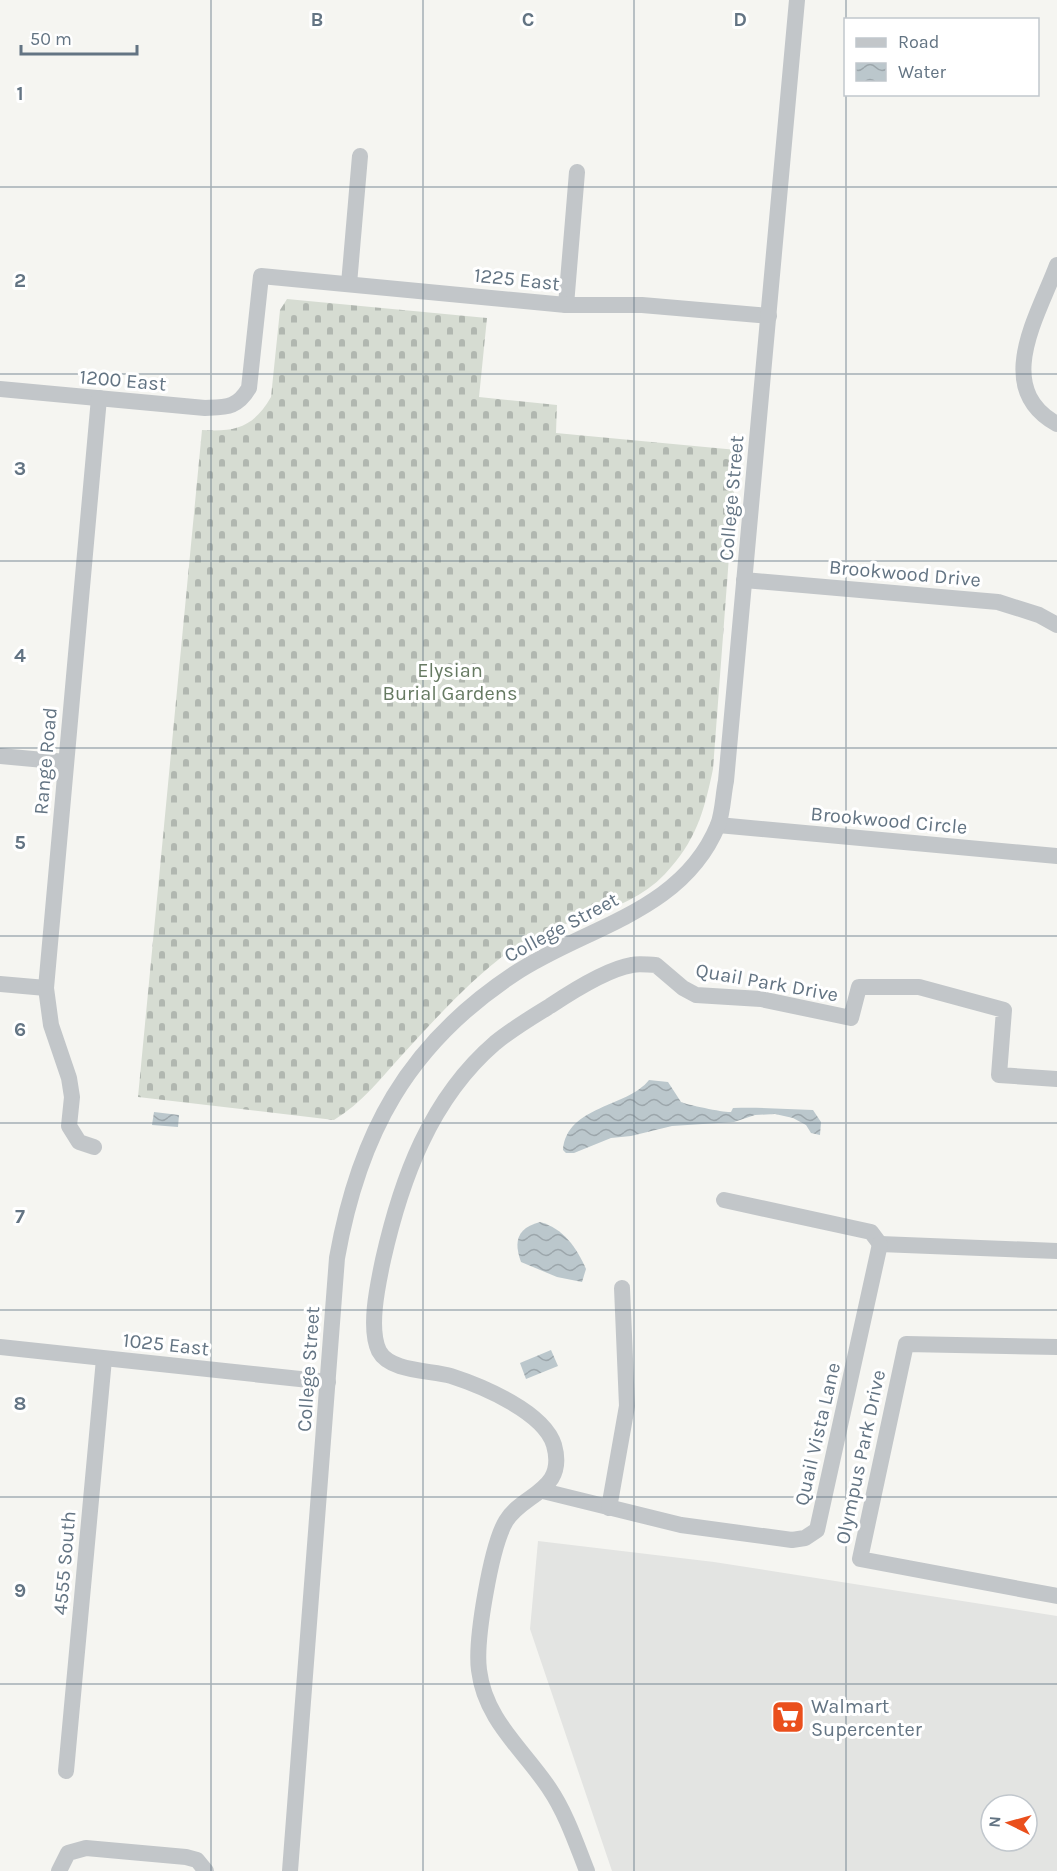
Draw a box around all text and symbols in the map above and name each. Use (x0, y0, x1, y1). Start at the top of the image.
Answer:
text: B (311, 8, 323, 31)
text: C (522, 8, 534, 31)
text: D (733, 8, 747, 31)
scale bar (21, 18, 136, 56)
legend (844, 18, 1039, 96)
text: 50 m (30, 28, 72, 50)
text: Road (898, 31, 939, 53)
text: Water (898, 61, 946, 83)
text: 1 (16, 82, 24, 105)
street label: 1225 East (473, 264, 561, 295)
text: 2 (14, 269, 26, 292)
street label: 1200 East (79, 365, 168, 396)
street label: College Street (715, 434, 748, 562)
text: 3 (14, 457, 26, 480)
street label: Brookwood Drive (828, 555, 982, 592)
text: 4 (14, 644, 26, 667)
park label: Elysian Burial Gardens (383, 659, 517, 705)
street label: Range Road (29, 706, 62, 816)
street label: Brookwood Circle (810, 802, 968, 839)
text: 5 (14, 831, 26, 854)
street label: College Street (500, 888, 623, 967)
street label: Quail Park Drive (694, 959, 840, 1006)
text: 6 (14, 1018, 26, 1041)
text: 7 (15, 1205, 25, 1228)
street label: College Street (293, 1305, 324, 1433)
street label: 1025 East (122, 1329, 211, 1360)
street label: Quail Vista Lane (790, 1360, 845, 1508)
street label: Olympus Park Drive (831, 1368, 890, 1546)
text: 8 (14, 1392, 26, 1415)
street label: 4555 South (48, 1510, 81, 1616)
text: 9 (14, 1579, 26, 1602)
place label: Walmart Supercenter (811, 1695, 923, 1741)
supermarket icon: Walmart Supercenter (770, 1699, 806, 1735)
north arrow (979, 1793, 1039, 1853)
text: N (985, 1815, 1005, 1828)

